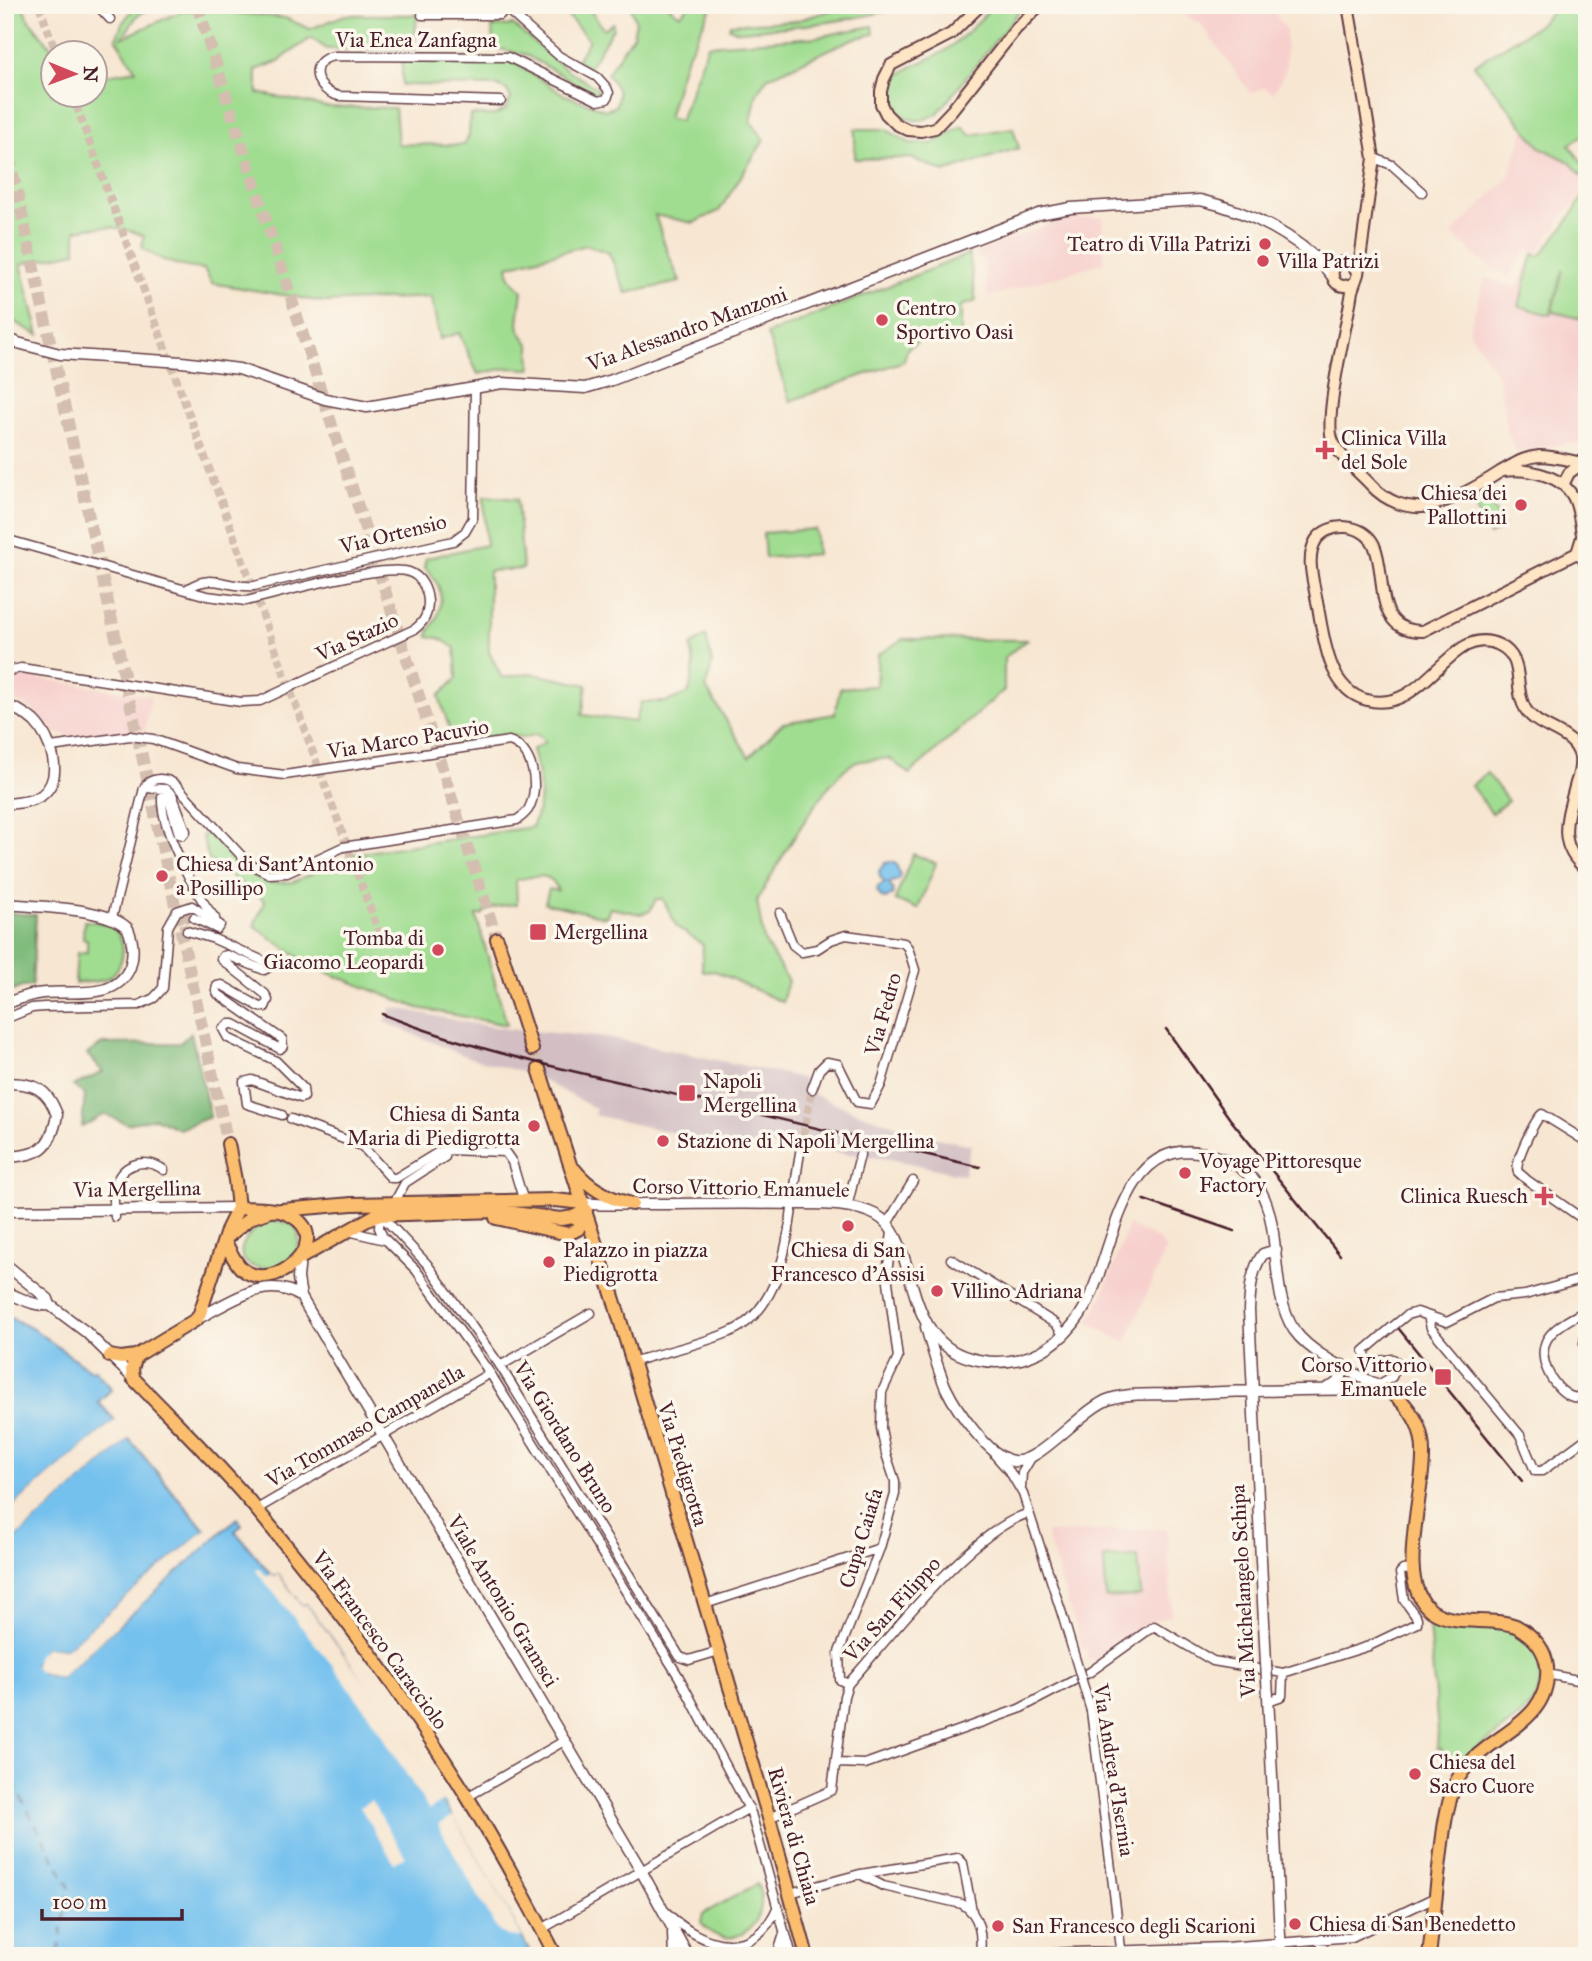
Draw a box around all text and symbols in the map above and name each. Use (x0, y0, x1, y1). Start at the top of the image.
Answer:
street label: Via Enea Zanfagna (334, 27, 497, 53)
north arrow (38, 38, 108, 108)
text: N (79, 66, 102, 83)
place label: Teatro di Villa Patrizi (1067, 231, 1251, 257)
marker: Teatro di Villa Patrizi (1257, 236, 1273, 252)
place label: Villa Patrizi (1276, 248, 1379, 274)
marker: Villa Patrizi (1255, 253, 1271, 269)
street label: Via Alessandro Manzoni (583, 281, 791, 378)
place label: Centro Sportivo Oasi (896, 295, 1014, 345)
marker: Centro Sportivo Oasi (874, 312, 890, 328)
place label: Clinica Villa del Sole (1341, 425, 1447, 475)
marker: Clinica Villa del Sole (1315, 440, 1335, 460)
place label: Chiesa dei Pallottini (1420, 480, 1507, 530)
marker: Chiesa dei Pallottini (1513, 497, 1529, 513)
street label: Via Ortensio (336, 508, 449, 560)
street label: Via Stazio (311, 606, 403, 668)
street label: Via Marco Pacuvio (324, 713, 491, 765)
place label: Chiesa di Sant'Antonio a Posillipo (176, 851, 374, 901)
marker: Chiesa di Sant'Antonio a Posillipo (154, 868, 170, 884)
place label: Mergellina (554, 919, 648, 945)
marker: Mergellina (528, 922, 548, 942)
place label: Tomba di Giacomo Leopardi (263, 925, 424, 975)
marker: Tomba di Giacomo Leopardi (430, 942, 446, 958)
street label: Via Fedro (859, 969, 907, 1059)
place label: Napoli Mergellina (703, 1068, 797, 1118)
marker: Napoli Mergellina (677, 1083, 697, 1103)
place label: Chiesa di Santa Maria di Piedigrotta (347, 1101, 520, 1151)
marker: Chiesa di Santa Maria di Piedigrotta (526, 1118, 542, 1134)
place label: Stazione di Napoli Mergellina (677, 1128, 934, 1154)
marker: Stazione di Napoli Mergellina (655, 1133, 671, 1149)
place label: Voyage Pittoresque Factory (1198, 1148, 1362, 1198)
marker: Voyage Pittoresque Factory (1177, 1165, 1193, 1181)
street label: Corso Vittorio Emanuele (632, 1173, 850, 1203)
street label: Via Mergellina (72, 1175, 201, 1203)
place label: Clinica Ruesch (1400, 1183, 1528, 1209)
marker: Clinica Ruesch (1534, 1186, 1554, 1206)
marker: Chiesa di San Francesco d'Assisi (840, 1218, 856, 1234)
place label: Palazzo in piazza Piedigrotta (563, 1237, 708, 1287)
place label: Chiesa di San Francesco d'Assisi (771, 1237, 925, 1287)
marker: Palazzo in piazza Piedigrotta (541, 1254, 557, 1270)
place label: Villino Adriana (950, 1278, 1083, 1304)
marker: Villino Adriana (929, 1283, 945, 1299)
place label: Corso Vittorio Emanuele (1301, 1352, 1427, 1402)
street label: Via Giordano Bruno (507, 1355, 622, 1518)
street label: Via Tommaso Campanella (260, 1359, 469, 1494)
marker: Corso Vittorio Emanuele (1433, 1367, 1453, 1387)
street label: Via Piedigrotta (651, 1398, 714, 1529)
street label: Via Michelangelo Schipa (1224, 1484, 1262, 1699)
street label: Cupa Caiafa (833, 1485, 889, 1591)
street label: Viale Antonio Gramsci (441, 1509, 565, 1692)
street label: Via Francesco Caracciolo (306, 1545, 454, 1735)
street label: Via San Filippo (837, 1551, 946, 1668)
street label: Via Andrea d'Isernia (1087, 1681, 1141, 1858)
place label: Chiesa del Sacro Cuore (1429, 1749, 1535, 1799)
street label: Riviera di Chiaia (762, 1764, 826, 1908)
marker: Chiesa del Sacro Cuore (1407, 1766, 1423, 1782)
scale bar (42, 1877, 182, 1921)
text: 100 m (52, 1889, 107, 1915)
place label: Chiesa di San Benedetto (1309, 1911, 1516, 1937)
place label: San Francesco degli Scarioni (1012, 1913, 1256, 1939)
marker: Chiesa di San Benedetto (1287, 1916, 1303, 1932)
marker: San Francesco degli Scarioni (990, 1918, 1006, 1934)

